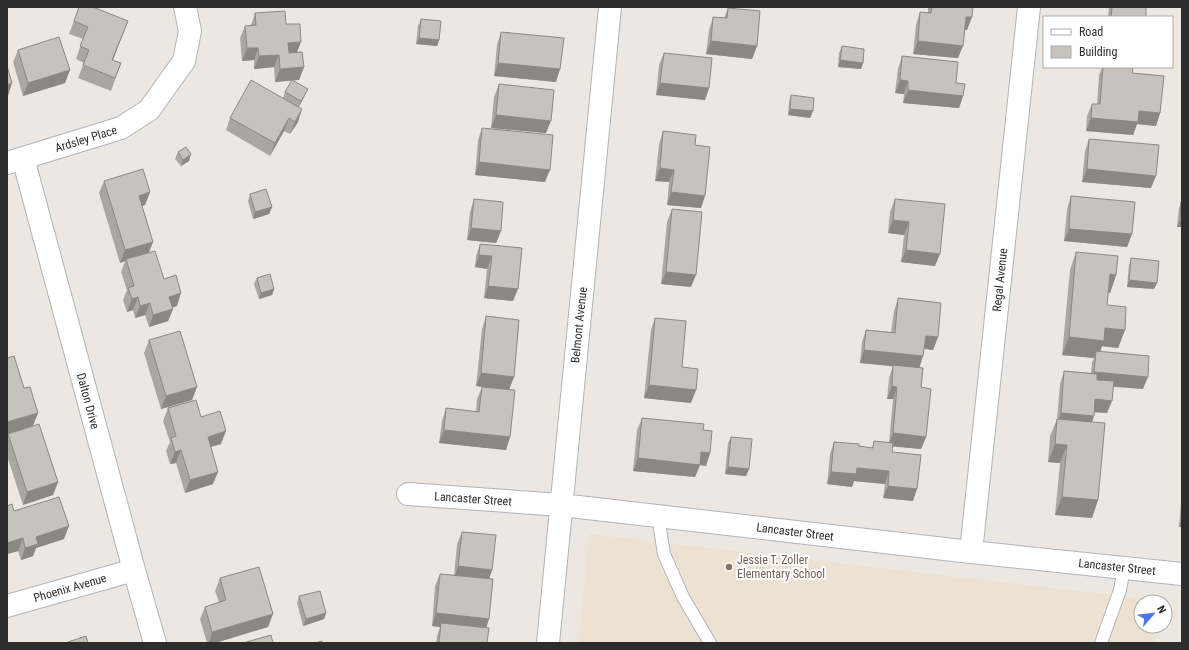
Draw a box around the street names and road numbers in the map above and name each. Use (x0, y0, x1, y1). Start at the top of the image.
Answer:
street label: Ardsley Place (53, 123, 119, 155)
street label: Regal Avenue (990, 247, 1010, 312)
street label: Belmont Avenue (568, 286, 590, 364)
street label: Dalton Drive (74, 372, 102, 431)
street label: Lancaster Street (434, 489, 513, 509)
street label: Lancaster Street (756, 520, 835, 544)
street label: Lancaster Street (1078, 556, 1157, 578)
street label: Phoenix Avenue (32, 571, 108, 605)

